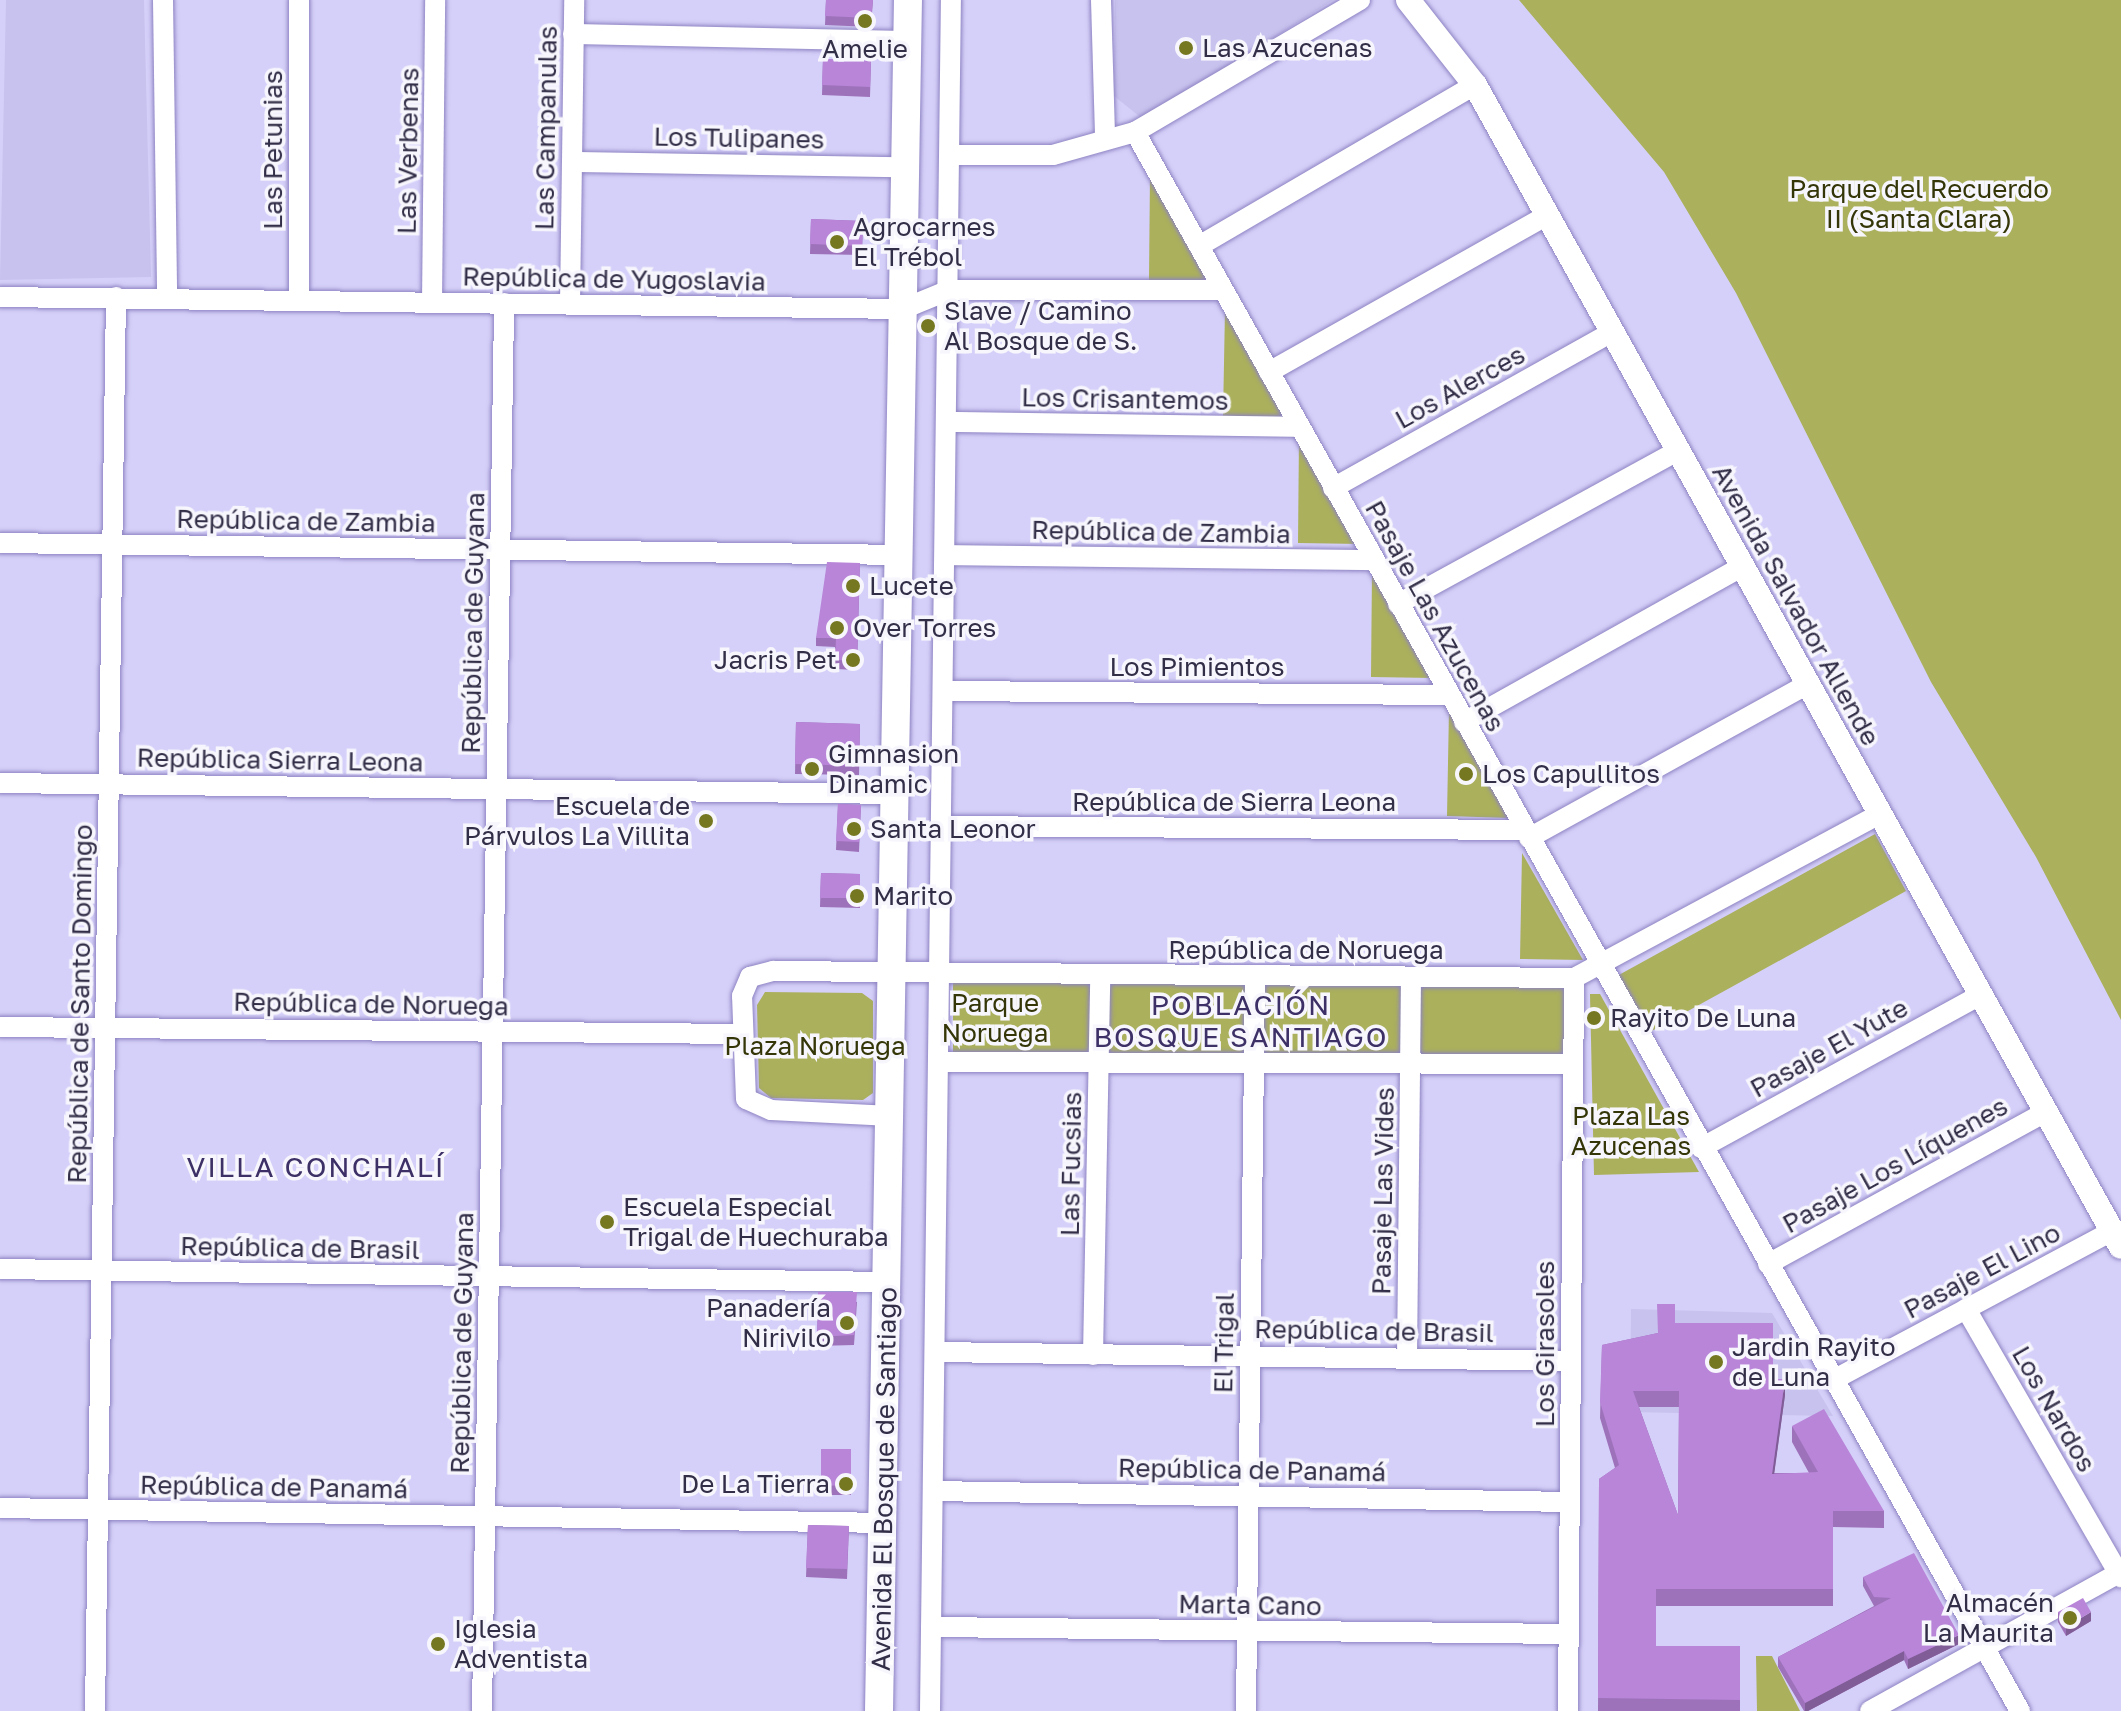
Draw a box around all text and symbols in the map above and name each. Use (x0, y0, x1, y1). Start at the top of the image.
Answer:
marker: Amelie (856, 12, 874, 30)
street label: Las Campanulas (529, 25, 563, 231)
place label: Las Azucenas (1202, 32, 1372, 64)
place label: Amelie (822, 33, 908, 65)
marker: Las Azucenas (1177, 39, 1195, 57)
street label: Las Verbenas (391, 67, 425, 235)
street label: Las Petunias (257, 70, 289, 230)
street label: Los Tulipanes (653, 121, 825, 155)
park label: Parque del Recuerdo II (Santa Clara) (1789, 173, 2049, 234)
place label: Agrocarnes El Trébol (853, 211, 995, 272)
marker: Agrocarnes El Trébol (828, 233, 846, 251)
street label: República de Yugoslavia (462, 261, 766, 297)
place label: Slave / Camino Al Bosque de S. (944, 295, 1138, 356)
marker: Slave / Camino Al Bosque de S. (919, 317, 937, 335)
street label: Los Alerces (1390, 339, 1530, 435)
street label: Los Crisantemos (1021, 382, 1229, 416)
street label: Avenida Salvador Allende (1706, 459, 1886, 751)
street label: República de Guyana (455, 492, 491, 754)
street label: Pasaje Las Azucenas (1359, 495, 1511, 737)
street label: República de Zambia (176, 503, 436, 539)
street label: República de Zambia (1031, 514, 1291, 550)
place label: Lucete (869, 570, 954, 602)
marker: Lucete (844, 577, 862, 595)
place label: Over Torres (853, 612, 996, 644)
marker: Over Torres (828, 619, 846, 637)
place label: Jacris Pet (714, 644, 837, 676)
marker: Jacris Pet (844, 651, 862, 669)
street label: Los Pimientos (1109, 651, 1285, 683)
place label: Gimnasion Dinamic (828, 738, 959, 800)
street label: República Sierra Leona (136, 742, 424, 778)
place label: Los Capullitos (1482, 758, 1660, 790)
marker: Gimnasion Dinamic (803, 760, 821, 778)
marker: Los Capullitos (1457, 765, 1475, 783)
street label: República de Sierra Leona (1072, 786, 1396, 818)
place label: Escuela de Párvulos La Villita (464, 790, 690, 852)
marker: Escuela de Párvulos La Villita (697, 812, 715, 830)
place label: Santa Leonor (870, 813, 1036, 845)
marker: Santa Leonor (845, 820, 863, 838)
street label: República de Santo Domingo (61, 824, 99, 1184)
place label: Marito (873, 880, 953, 912)
marker: Marito (848, 887, 866, 905)
street label: República de Noruega (1168, 934, 1444, 966)
street label: República de Noruega (233, 986, 509, 1022)
park label: Parque Noruega (942, 987, 1048, 1048)
district label: POBLACIÓN BOSQUE SANTIAGO (1094, 988, 1388, 1054)
street label: Pasaje El Yute (1745, 992, 1913, 1104)
place label: Rayito De Luna (1610, 1002, 1796, 1034)
marker: Rayito De Luna (1585, 1009, 1603, 1027)
park label: Plaza Noruega (724, 1030, 906, 1062)
street label: Pasaje Las Vides (1366, 1087, 1400, 1295)
street label: Pasaje Los Líquenes (1777, 1090, 2013, 1240)
street label: Las Fucsias (1054, 1091, 1088, 1237)
park label: Plaza Las Azucenas (1571, 1100, 1691, 1162)
district label: VILLA CONCHALÍ (187, 1150, 445, 1184)
place label: Escuela Especial Trigal de Huechuraba (623, 1191, 889, 1252)
street label: República de Guyana (444, 1212, 480, 1474)
marker: Escuela Especial Trigal de Huechuraba (598, 1213, 616, 1231)
street label: Pasaje El Lino (1899, 1217, 2065, 1325)
street label: República de Brasil (180, 1230, 420, 1266)
street label: Los Girasoles (1529, 1261, 1561, 1427)
street label: Avenida El Bosque de Santiago (865, 1287, 903, 1671)
place label: Panadería Nirivilo (706, 1292, 831, 1354)
street label: El Trigal (1208, 1292, 1240, 1394)
street label: República de Brasil (1254, 1313, 1494, 1349)
marker: Panadería Nirivilo (838, 1314, 856, 1332)
place label: Jardin Rayito de Luna (1732, 1331, 1896, 1392)
street label: Los Nardos (2005, 1341, 2103, 1477)
marker: Jardin Rayito de Luna (1707, 1353, 1725, 1371)
street label: República de Panamá (1118, 1452, 1386, 1488)
place label: De La Tierra (681, 1468, 830, 1500)
street label: República de Panamá (140, 1469, 408, 1505)
marker: De La Tierra (837, 1475, 855, 1493)
place label: Almacén La Maurita (1923, 1587, 2054, 1648)
street label: Marta Cano (1178, 1588, 1322, 1622)
marker: Almacén La Maurita (2061, 1609, 2079, 1627)
place label: Iglesia Adventista (454, 1613, 588, 1674)
marker: Iglesia Adventista (429, 1635, 447, 1653)

